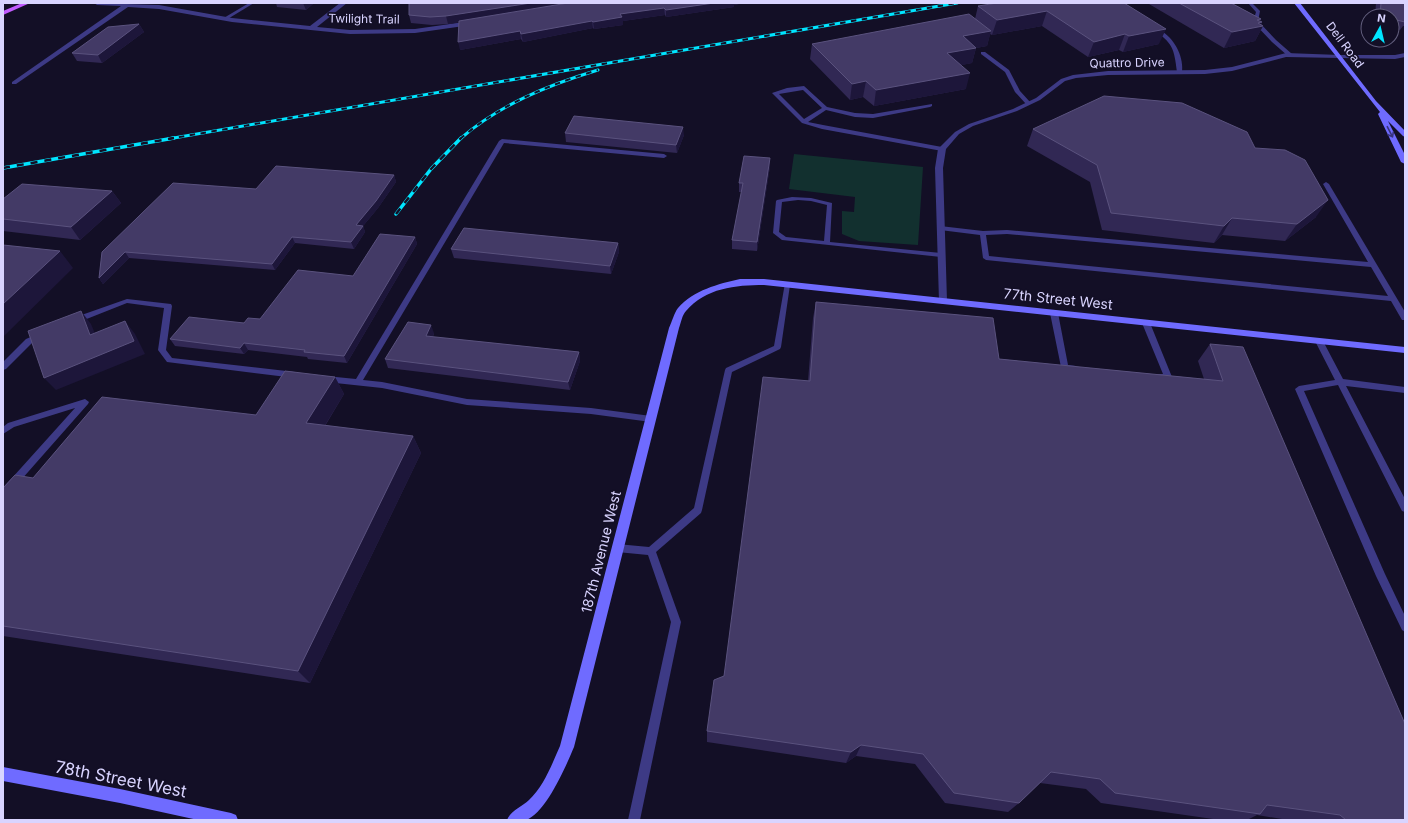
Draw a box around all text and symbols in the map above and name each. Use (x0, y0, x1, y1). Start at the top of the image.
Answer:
north arrow (1360, 8, 1400, 48)
street label: Twilight Trail (328, 10, 400, 27)
text: N (1376, 11, 1387, 26)
street label: Dell Road (1323, 19, 1368, 71)
street label: Quattro Drive (1089, 54, 1165, 71)
one-way arrow (1387, 125, 1394, 137)
street label: 77th Street West (1003, 284, 1114, 313)
street label: 187th Avenue West (577, 489, 624, 615)
street label: 78th Street West (54, 756, 189, 802)

